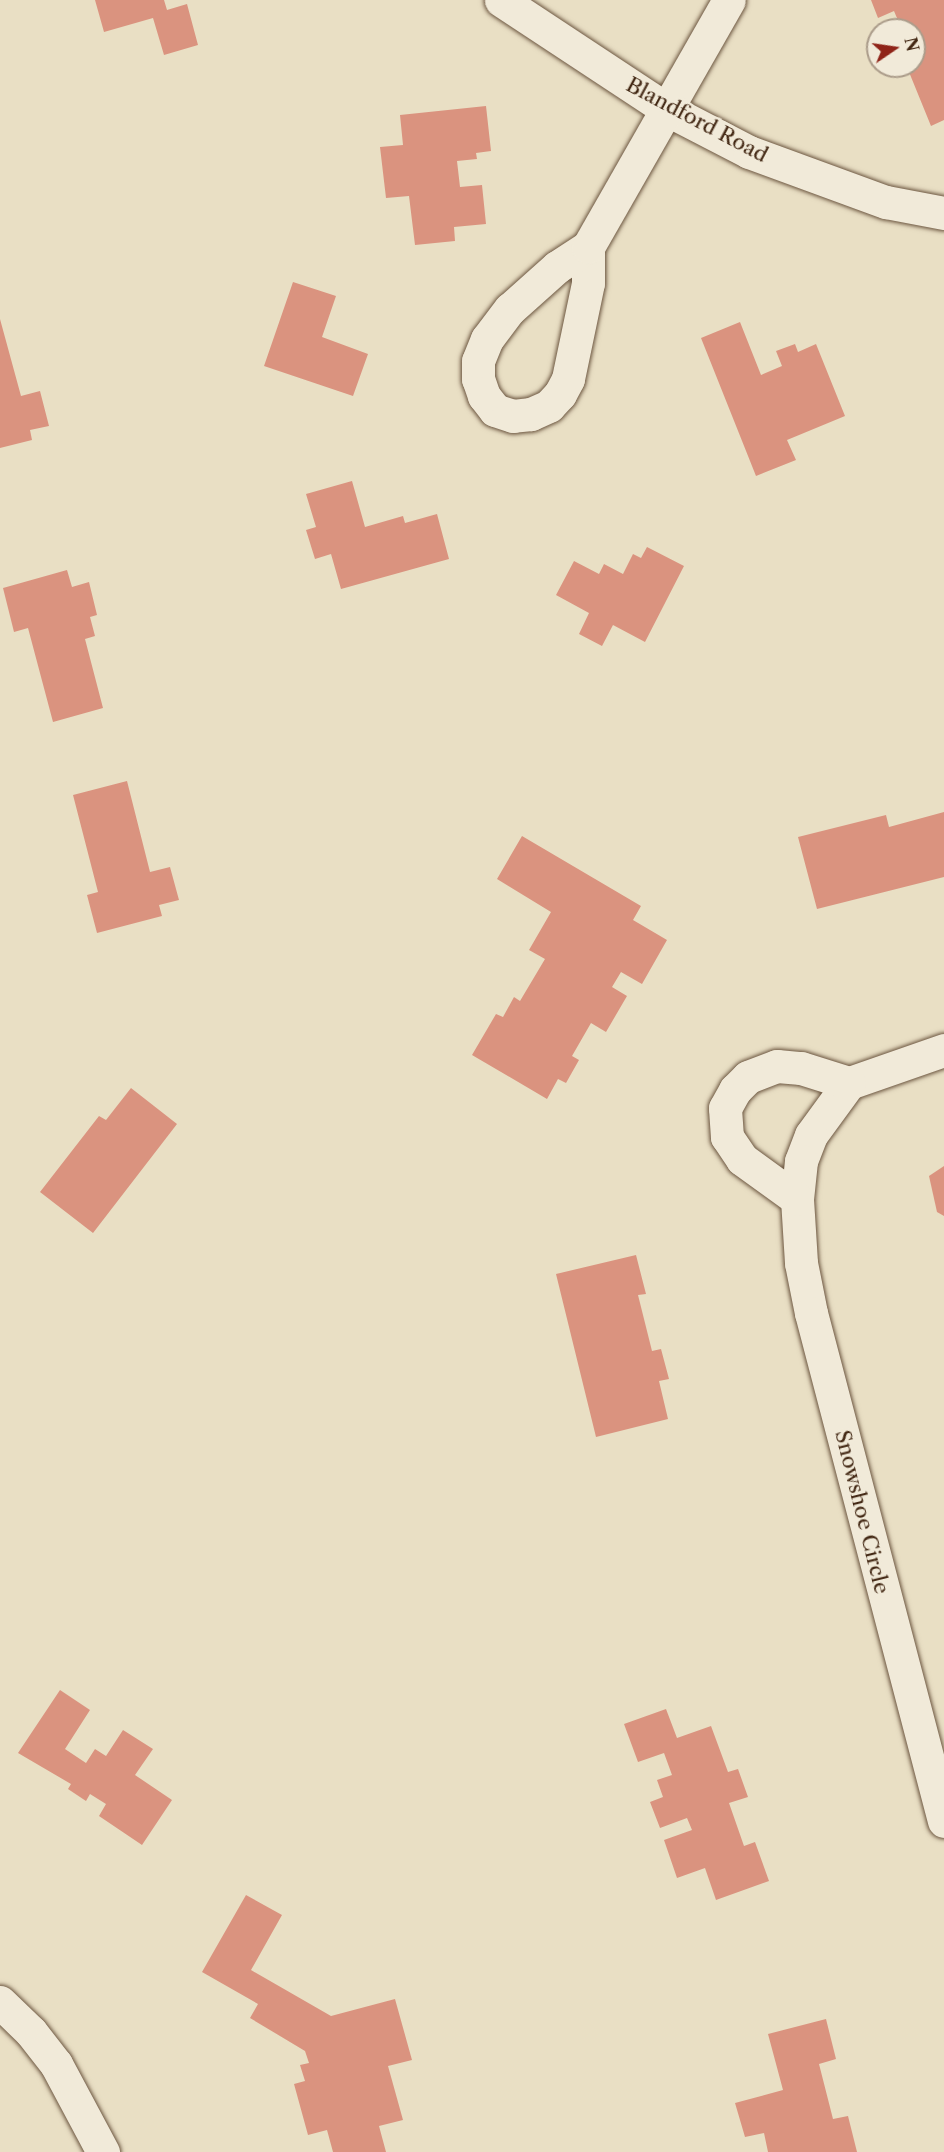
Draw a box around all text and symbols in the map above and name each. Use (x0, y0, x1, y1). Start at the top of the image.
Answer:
north arrow (866, 18, 926, 78)
text: N (900, 35, 923, 53)
street label: Blandford Road (622, 72, 772, 168)
street label: Snowshoe Circle (829, 1428, 895, 1596)

